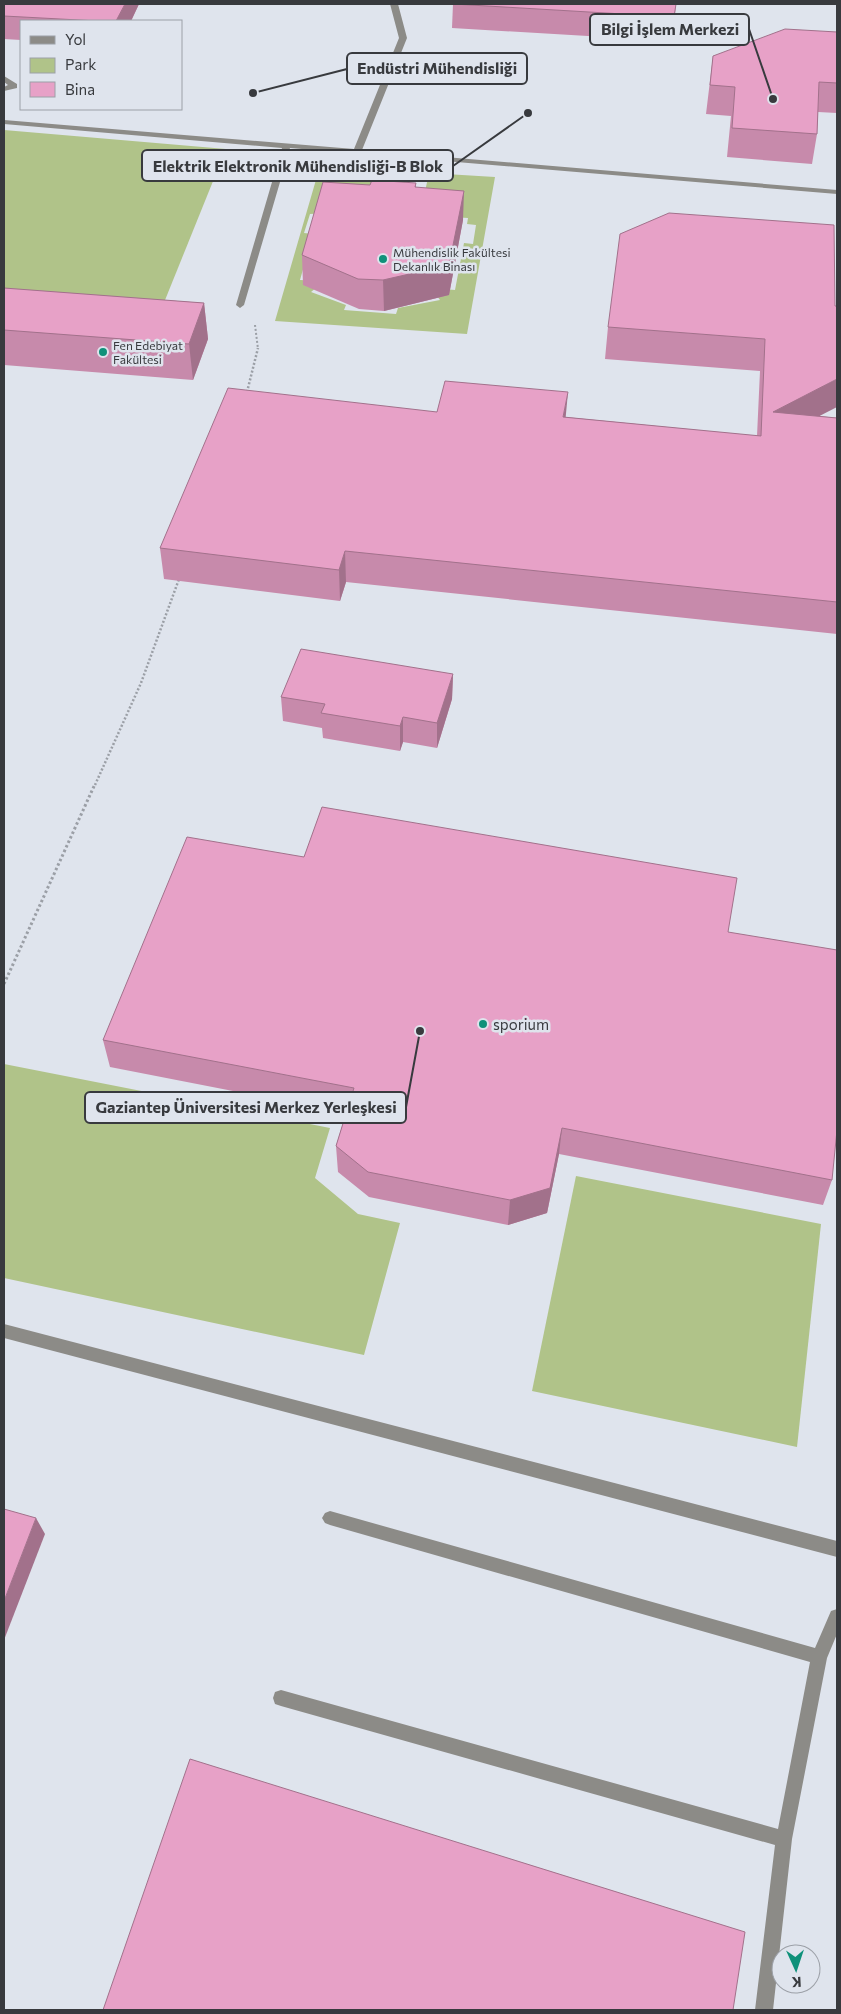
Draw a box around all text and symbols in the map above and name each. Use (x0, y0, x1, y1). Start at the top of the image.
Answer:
callout: Bilgi İşlem Merkezi (590, 14, 749, 45)
text: Bilgi İşlem Merkezi (601, 19, 739, 38)
legend (20, 20, 182, 110)
text: Yol (65, 30, 86, 48)
callout: Endüstri Mühendisliği (347, 53, 527, 84)
text: Park (65, 55, 96, 73)
text: Endüstri Mühendisliği (357, 58, 517, 77)
text: Bina (65, 80, 95, 98)
callout: Elektrik Elektronik Mühendisliği-B Blok (142, 150, 453, 181)
text: Elektrik Elektronik Mühendisliği-B Blok (153, 156, 444, 175)
place label: Mühendislik Fakültesi Dekanlık Binası (393, 245, 511, 273)
marker: Mühendislik Fakültesi Dekanlık Binası (377, 253, 389, 265)
place label: Fen Edebiyat Fakültesi (113, 338, 183, 366)
marker: Fen Edebiyat Fakültesi (97, 346, 109, 358)
place label: sporium (493, 1015, 549, 1033)
marker: sporium (477, 1018, 489, 1030)
callout: Gaziantep Üniversitesi Merkez Yerleşkesi (85, 1092, 406, 1123)
text: Gaziantep Üniversitesi Merkez Yerleşkesi (95, 1097, 397, 1116)
north arrow (771, 1944, 821, 1994)
text: K (791, 1974, 802, 1991)

